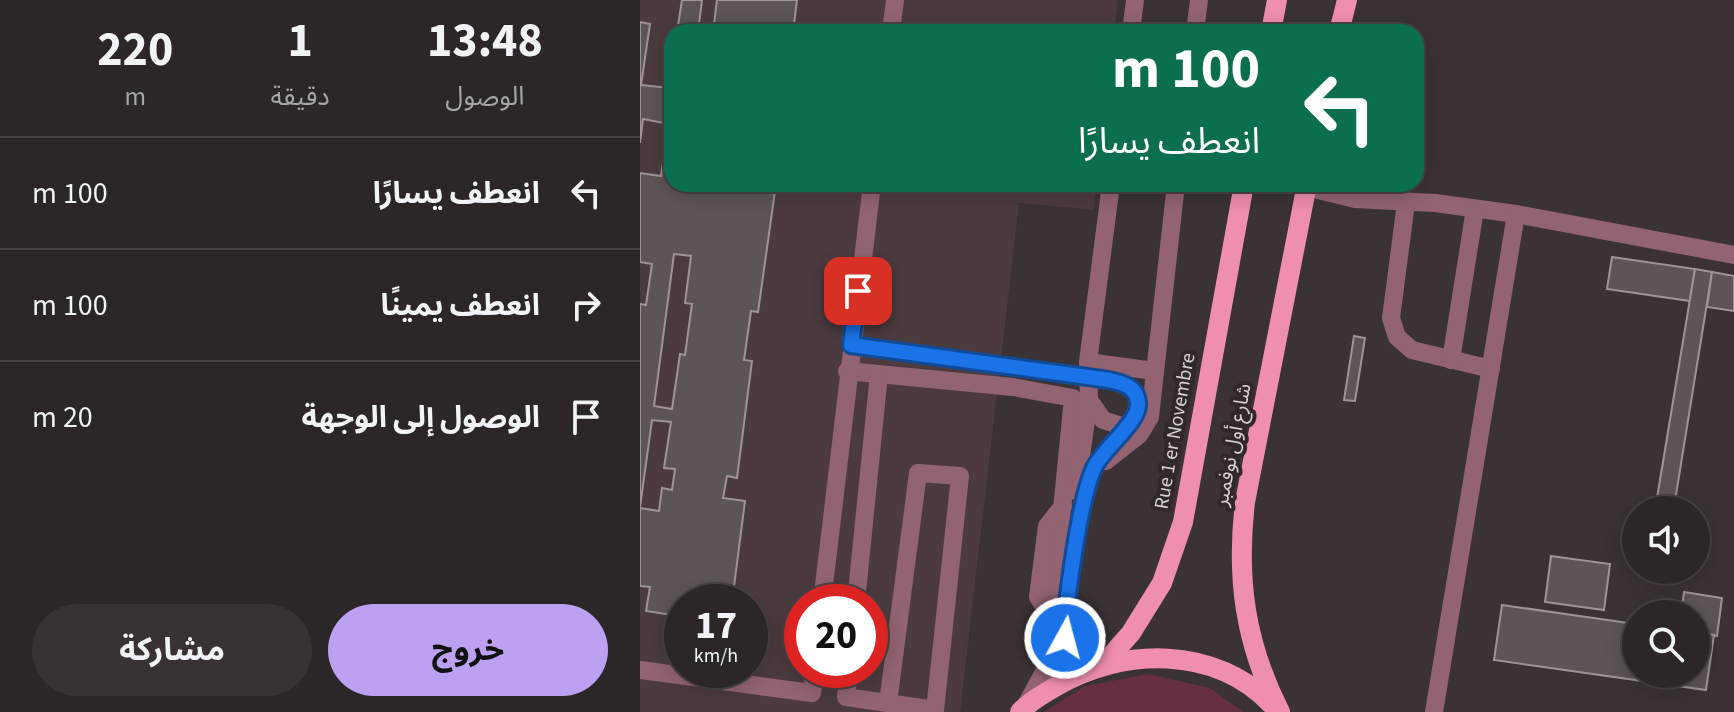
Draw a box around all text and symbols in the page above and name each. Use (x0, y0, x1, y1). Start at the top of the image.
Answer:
text: 1 (287, 7, 313, 75)
text: 13:48 (427, 7, 543, 75)
text: 220 (97, 16, 173, 84)
text: 100 m (1112, 30, 1260, 109)
icon: left (1288, 56, 1392, 160)
text: m (124, 78, 146, 115)
text: دقيقة (271, 78, 330, 115)
text: الوصول (445, 78, 524, 115)
text: انعطف يسارًا (1078, 116, 1260, 167)
icon: left (564, 171, 608, 215)
text: 100 m (32, 172, 108, 215)
text: انعطف يسارًا (373, 172, 540, 215)
pin (824, 257, 892, 325)
icon: arrive (836, 269, 880, 313)
icon: right (564, 283, 608, 327)
text: 100 m (32, 284, 108, 327)
text: انعطف يمينًا (381, 284, 540, 327)
street label: Rue 1 er Novembre (1147, 351, 1203, 511)
street label: شارع أول نوفمبر (1207, 381, 1259, 510)
icon: arrive (564, 395, 608, 439)
text: 20 m (32, 396, 93, 439)
text: الوصول إلى الوجهة (301, 396, 540, 439)
map controls (1622, 496, 1710, 688)
button: sound (1622, 496, 1710, 584)
speed limit sign: 20 (784, 584, 888, 688)
position arrow (1023, 596, 1107, 680)
text: 17 (695, 597, 737, 654)
button: search (1622, 600, 1710, 688)
button: مشاركة (32, 604, 312, 696)
button: خروج (328, 604, 608, 696)
text: km/h (694, 642, 738, 670)

